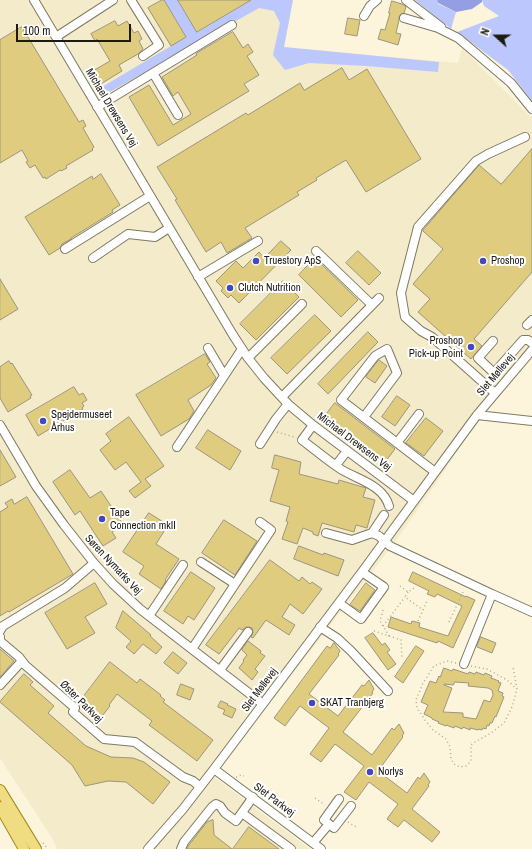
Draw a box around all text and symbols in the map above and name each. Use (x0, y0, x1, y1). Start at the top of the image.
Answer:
scale bar (18, 16, 133, 42)
north arrow (476, 16, 516, 56)
text: 100 m (23, 23, 50, 39)
text: N (477, 26, 492, 37)
street label: Michael Drewsens Vej (82, 66, 140, 150)
place label: Truestory ApS (264, 254, 321, 268)
place label: Proshop (491, 254, 525, 268)
marker: Truestory ApS (251, 256, 261, 266)
marker: Proshop (478, 256, 488, 266)
place label: Clutch Nutrition (238, 281, 301, 295)
marker: Clutch Nutrition (225, 283, 235, 293)
place label: Proshop Pick-up Point (409, 334, 463, 360)
marker: Proshop Pick-up Point (466, 342, 476, 352)
street label: Slet Møllevej (475, 351, 517, 399)
place label: Spejdermuseet Århus (51, 408, 112, 434)
street label: Michael Drewsens Vej (314, 410, 394, 474)
marker: Spejdermuseet Århus (38, 416, 48, 426)
place label: Tape Connection mkII (110, 506, 176, 532)
marker: Tape Connection mkII (97, 514, 107, 524)
street label: Søren Nymarks Vej (82, 532, 144, 598)
street label: Slet Møllevej (239, 666, 281, 714)
street label: Øster Parkvej (57, 678, 105, 726)
place label: SKAT Tranbjerg (320, 696, 384, 710)
marker: SKAT Tranbjerg (307, 698, 317, 708)
place label: Norlys (378, 765, 404, 779)
marker: Norlys (365, 767, 375, 777)
street label: Slet Parkvej (251, 780, 297, 820)

